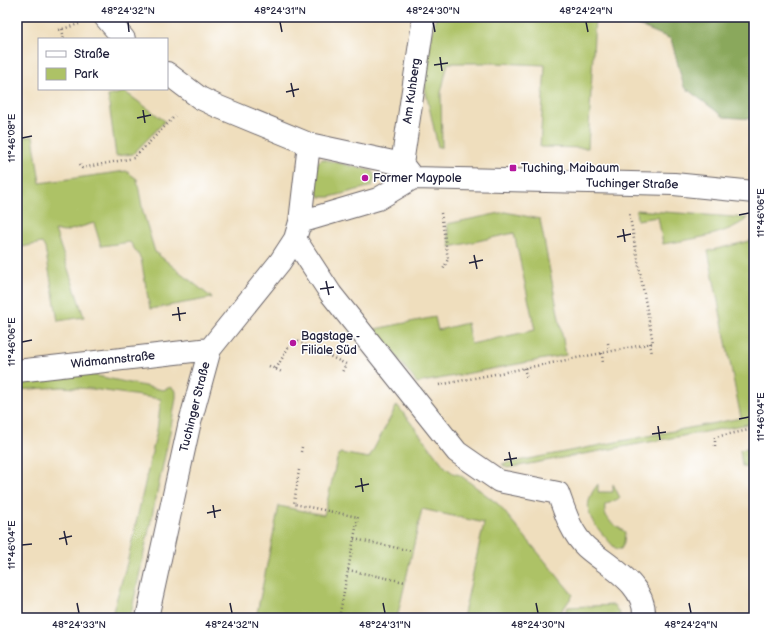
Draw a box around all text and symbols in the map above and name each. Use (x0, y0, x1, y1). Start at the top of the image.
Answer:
text: 48°24'32"N (101, 5, 155, 17)
text: 48°24'31"N (254, 5, 306, 17)
text: 48°24'30"N (406, 5, 460, 17)
text: 48°24'29"N (559, 5, 613, 17)
legend (38, 38, 168, 90)
text: Straße (74, 47, 110, 62)
street label: Am Kuhberg (400, 57, 424, 125)
text: Park (74, 67, 98, 82)
text: 11°46'08"E (6, 113, 18, 162)
place label: Tuching, Maibaum (521, 161, 619, 176)
marker: Tuching, Maibaum (508, 163, 518, 173)
place label: Former Maypole (373, 171, 462, 186)
marker: Former Maypole (360, 173, 370, 183)
street label: Tuchinger Straße (586, 176, 678, 192)
text: 11°46'06"E (755, 188, 767, 238)
text: 11°46'06"E (6, 317, 18, 367)
place label: Bagstage - Filiale Süd (301, 329, 360, 358)
marker: Bagstage - Filiale Süd (288, 338, 298, 348)
street label: Widmannstraße (70, 348, 156, 372)
street label: Tuchinger Straße (177, 360, 213, 454)
text: 11°46'04"E (755, 392, 767, 442)
text: 11°46'04"E (6, 520, 18, 570)
text: 48°24'33"N (52, 619, 106, 631)
text: 48°24'32"N (205, 619, 259, 631)
text: 48°24'31"N (359, 619, 411, 631)
text: 48°24'30"N (511, 619, 565, 631)
text: 48°24'29"N (664, 619, 718, 631)

